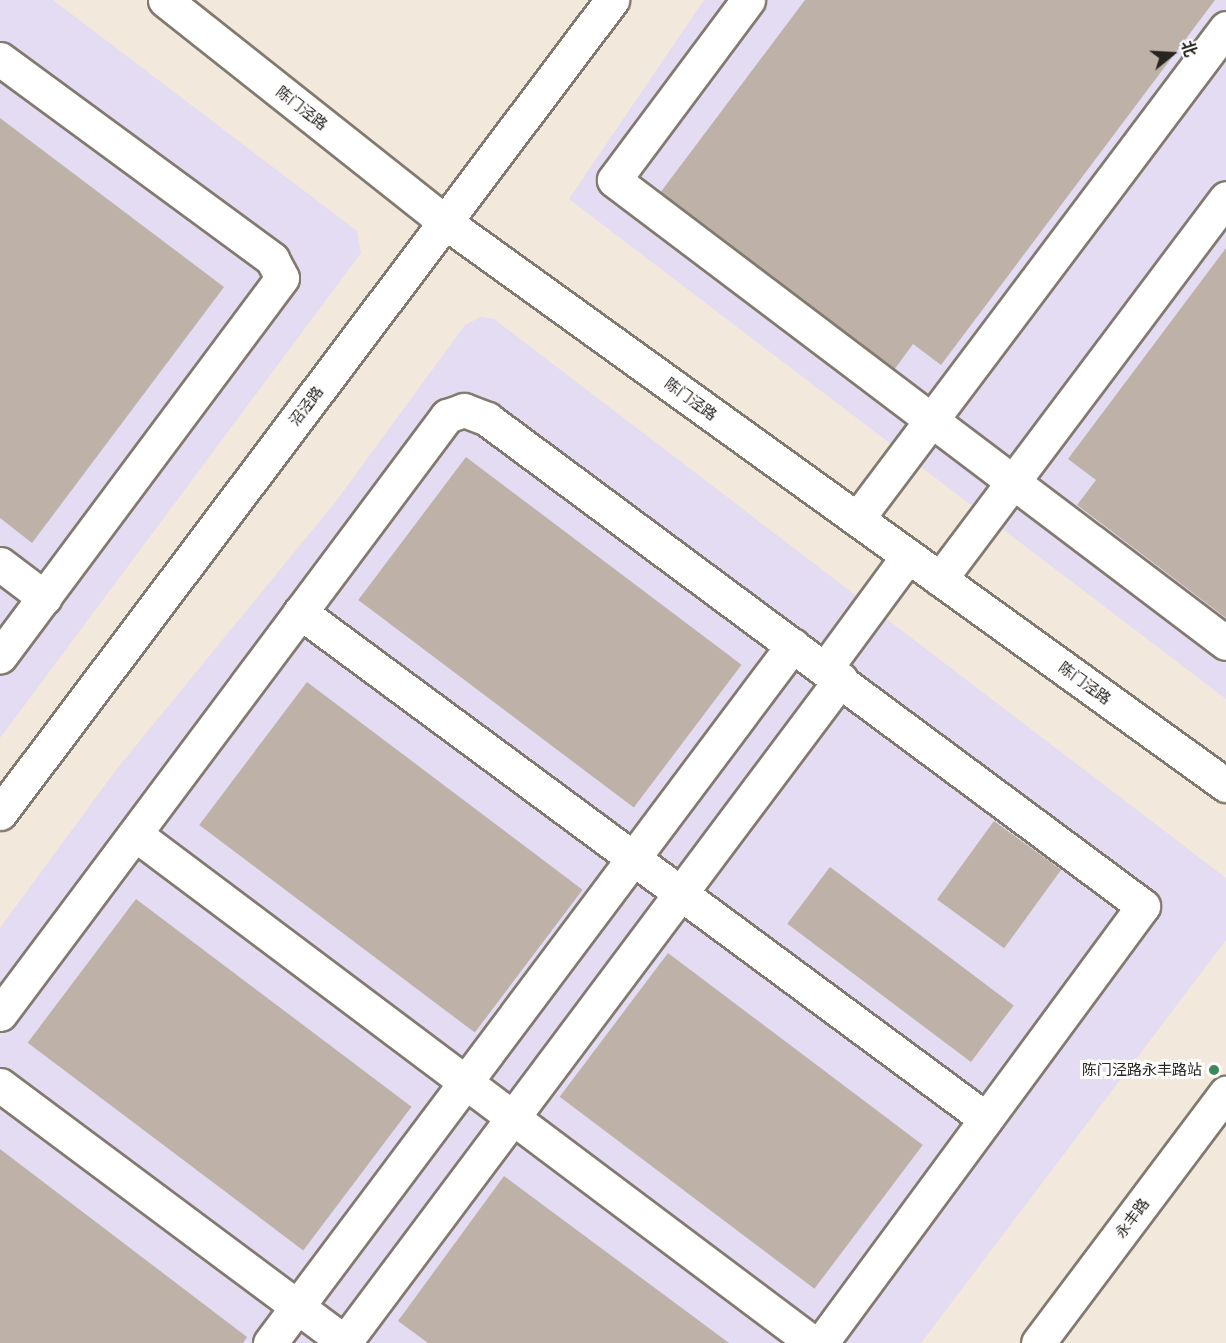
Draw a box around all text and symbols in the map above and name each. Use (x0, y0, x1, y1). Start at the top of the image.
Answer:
north arrow (1142, 24, 1202, 84)
text: 北 (1177, 37, 1202, 59)
street label: 陈门泾路 (273, 82, 331, 134)
street label: 陈门泾路 (661, 374, 721, 424)
street label: 沼泾路 (285, 383, 327, 429)
street label: 陈门泾路 (1055, 658, 1115, 708)
place label: 陈门泾路永丰路站 (1082, 1061, 1202, 1079)
marker: 陈门泾路永丰路站 (1207, 1063, 1221, 1077)
street label: 永丰路 (1111, 1195, 1153, 1241)

